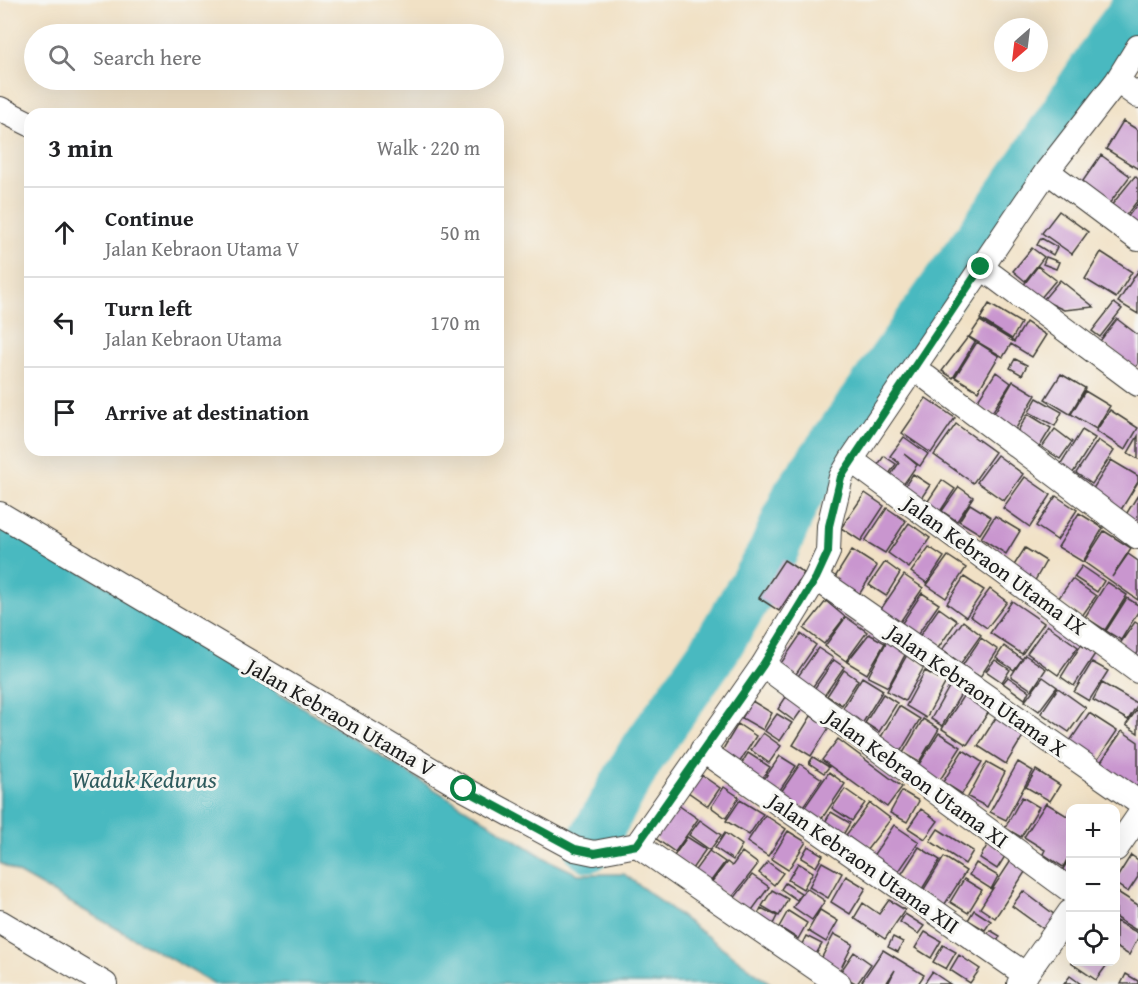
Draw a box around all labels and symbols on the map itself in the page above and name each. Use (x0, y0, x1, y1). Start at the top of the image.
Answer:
north arrow (994, 18, 1048, 72)
route end (967, 253, 993, 279)
street label: Jalan Kebraon Utama IX (894, 486, 1094, 643)
street label: Jalan Kebraon Utama X (878, 614, 1074, 764)
street label: Jalan Kebraon Utama V (238, 648, 442, 784)
street label: Jalan Kebraon Utama XI (816, 699, 1015, 856)
water label: Waduk Kedurus (71, 762, 217, 797)
route start (450, 775, 476, 801)
street label: Jalan Kebraon Utama XII (760, 783, 966, 941)

